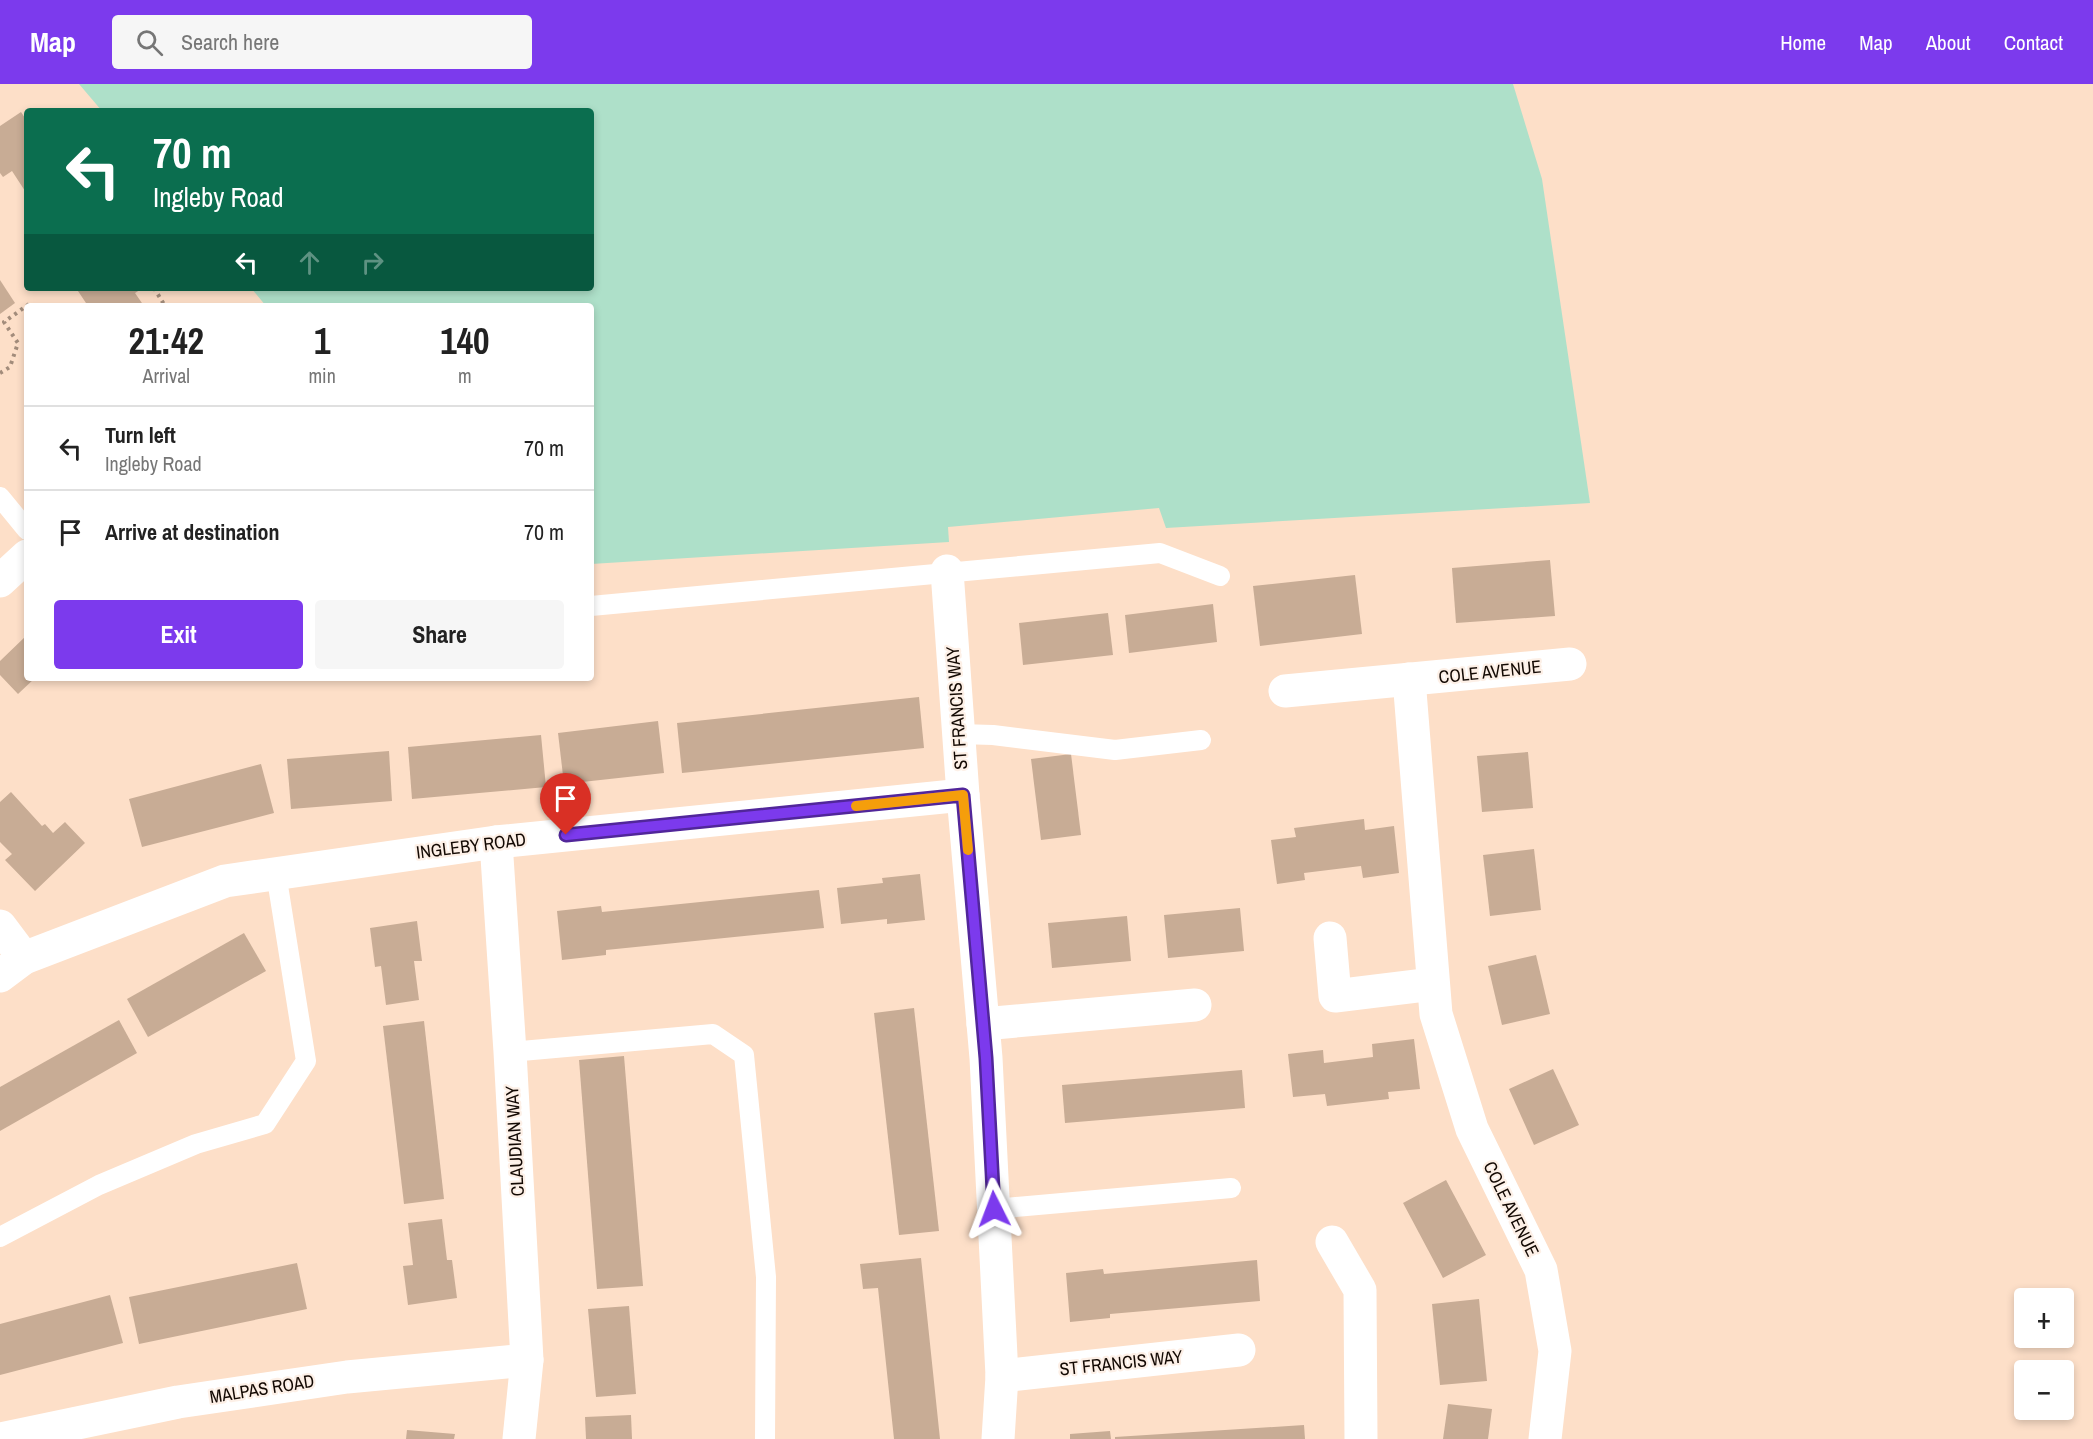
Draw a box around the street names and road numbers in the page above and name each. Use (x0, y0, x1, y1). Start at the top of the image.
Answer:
street label: ST FRANCIS WAY (940, 645, 973, 771)
street label: COLE AVENUE (1437, 654, 1543, 689)
street label: INGLEBY ROAD (415, 826, 527, 865)
street label: CLAUDIAN WAY (499, 1085, 530, 1197)
street label: COLE AVENUE (1478, 1157, 1545, 1261)
street label: ST FRANCIS WAY (1058, 1344, 1184, 1381)
street label: MALPAS ROAD (208, 1368, 316, 1409)

